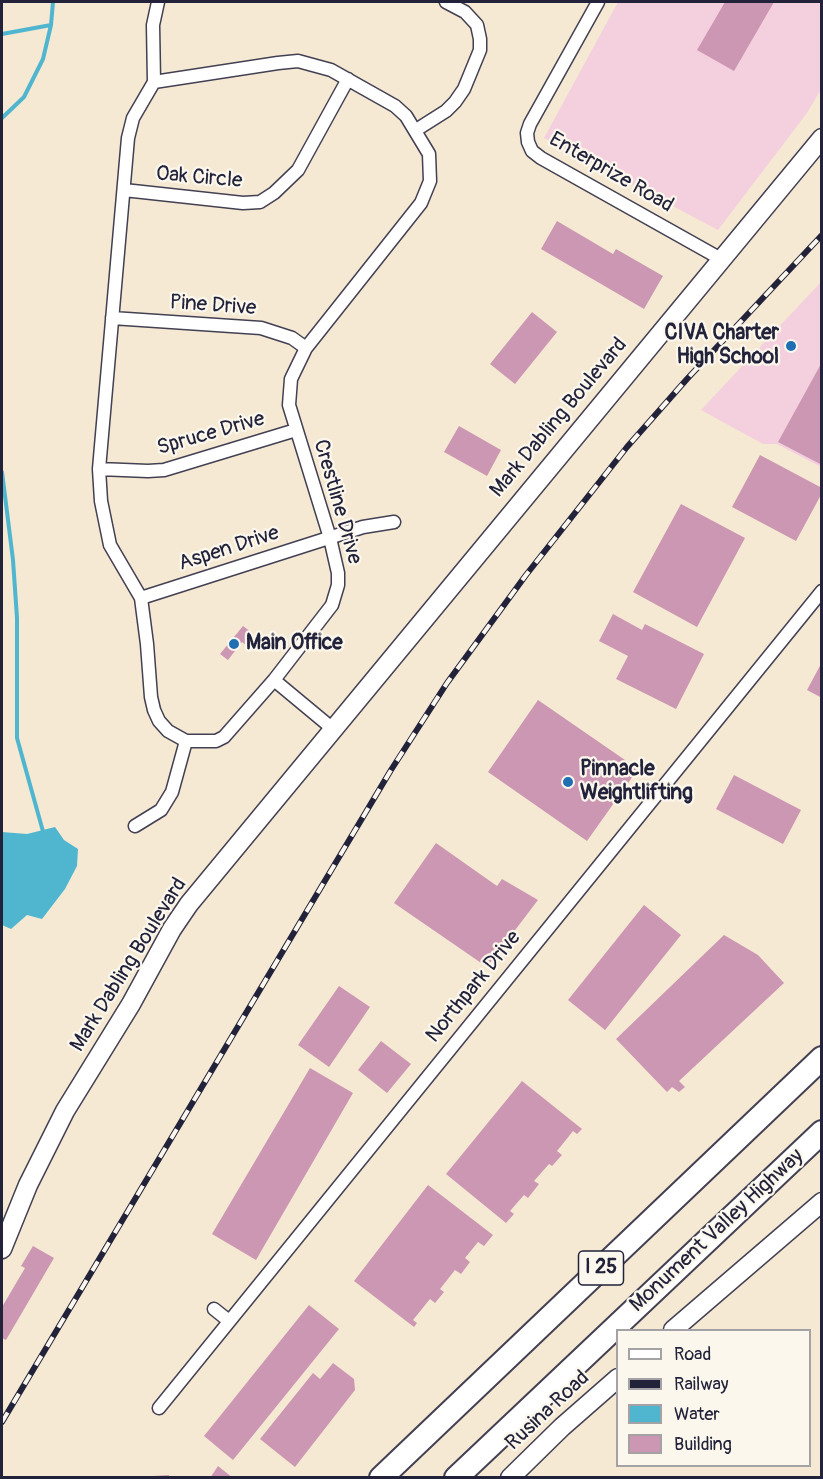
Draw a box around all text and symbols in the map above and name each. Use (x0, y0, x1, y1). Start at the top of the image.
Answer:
street label: Enterprize Road (544, 127, 678, 219)
street label: Oak Circle (155, 162, 243, 194)
street label: Pine Drive (169, 290, 257, 322)
place label: CIVA Charter High School (665, 321, 779, 371)
street label: Mark Dabling Boulevard (485, 333, 633, 503)
marker: CIVA Charter High School (784, 339, 798, 353)
street label: Spruce Drive (154, 407, 268, 461)
street label: Crestline Drive (307, 437, 367, 567)
street label: Aspen Drive (176, 521, 282, 577)
place label: Main Office (246, 631, 343, 657)
marker: Main Office (227, 637, 241, 651)
place label: Pinnacle Weightlifting (580, 757, 693, 807)
marker: Pinnacle Weightlifting (561, 775, 575, 789)
street label: Mark Dabling Boulevard (65, 873, 193, 1057)
street label: Northpark Drive (421, 926, 527, 1048)
street label: Monument Valley Highway (625, 1144, 809, 1318)
road number: I 25 (578, 1251, 624, 1285)
legend (616, 1329, 811, 1467)
text: Road (674, 1343, 711, 1366)
street label: Rusina Road (501, 1366, 595, 1456)
text: Railway (674, 1373, 729, 1396)
text: Water (674, 1403, 720, 1426)
text: Building (674, 1433, 732, 1456)

